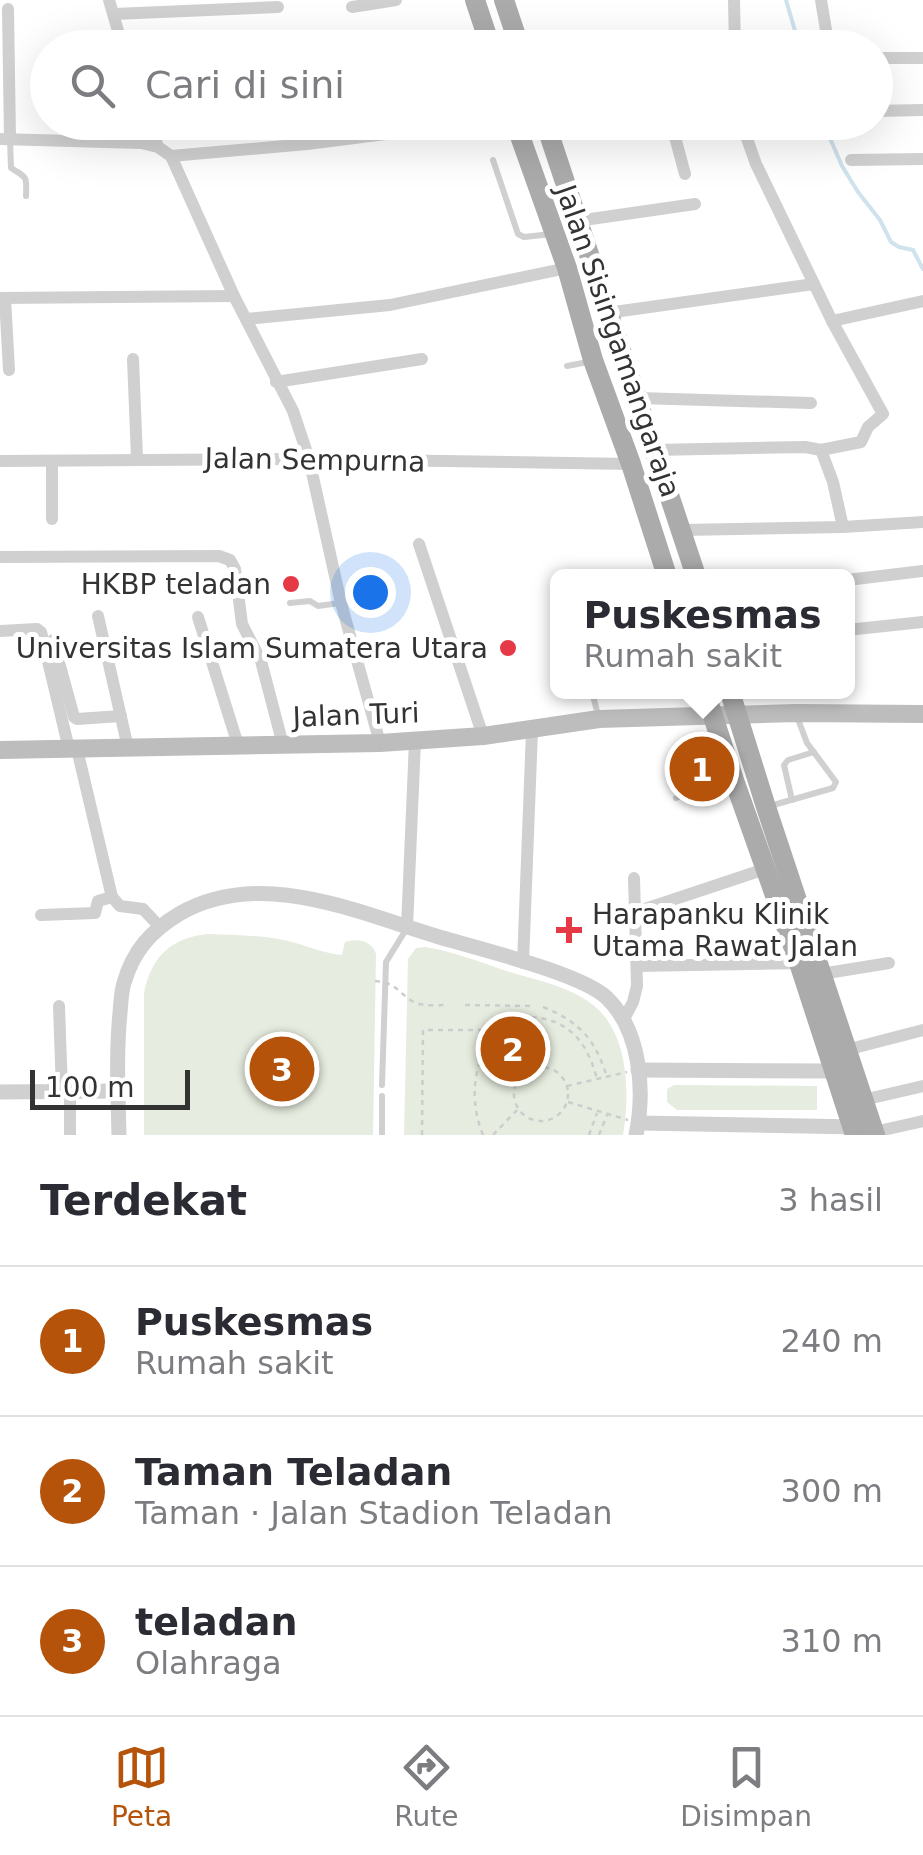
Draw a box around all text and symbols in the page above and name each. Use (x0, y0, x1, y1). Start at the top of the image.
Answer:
search box (30, 30, 893, 140)
icon: search (65, 58, 120, 113)
text: Cari di sini (145, 63, 345, 107)
street label: Jalan Sisingamangaraja (548, 179, 687, 502)
street label: Jalan Sempurna (202, 442, 426, 478)
your location (345, 567, 396, 618)
place label: HKBP teladan (81, 568, 271, 601)
popup (550, 569, 855, 699)
marker: HKBP teladan (280, 573, 302, 595)
text: Puskesmas (583, 593, 822, 637)
place label: Universitas Islam Sumatera Utara (16, 632, 488, 665)
marker: Universitas Islam Sumatera Utara (497, 637, 519, 659)
text: Rumah sakit (583, 637, 782, 675)
street label: Jalan Turi (290, 696, 420, 734)
pin: 1 (670, 732, 734, 806)
place label: Harapanku Klinik Utama Rawat Jalan (592, 898, 858, 963)
marker: Harapanku Klinik Utama Rawat Jalan (556, 917, 582, 943)
pin: 2 (480, 1012, 546, 1086)
pin: 3 (250, 1032, 314, 1106)
scale bar (30, 1065, 190, 1110)
text: 100 m (45, 1071, 135, 1104)
text: Terdekat (40, 1176, 247, 1225)
text: 3 hasil (778, 1181, 883, 1219)
text: Puskesmas (135, 1300, 373, 1344)
text: 1 (61, 1322, 84, 1360)
text: 240 m (781, 1322, 883, 1360)
text: Rumah sakit (135, 1344, 334, 1382)
text: Taman Teladan (135, 1450, 452, 1494)
text: 2 (61, 1472, 84, 1510)
text: 300 m (781, 1472, 883, 1510)
text: Taman · Jalan Stadion Teladan (135, 1494, 613, 1532)
text: teladan (135, 1600, 298, 1644)
text: 3 (61, 1622, 84, 1660)
text: 310 m (781, 1622, 883, 1660)
text: Olahraga (135, 1644, 282, 1682)
tab: Peta (111, 1740, 172, 1833)
tab: Rute (394, 1740, 458, 1833)
tab: Disimpan (680, 1740, 812, 1833)

